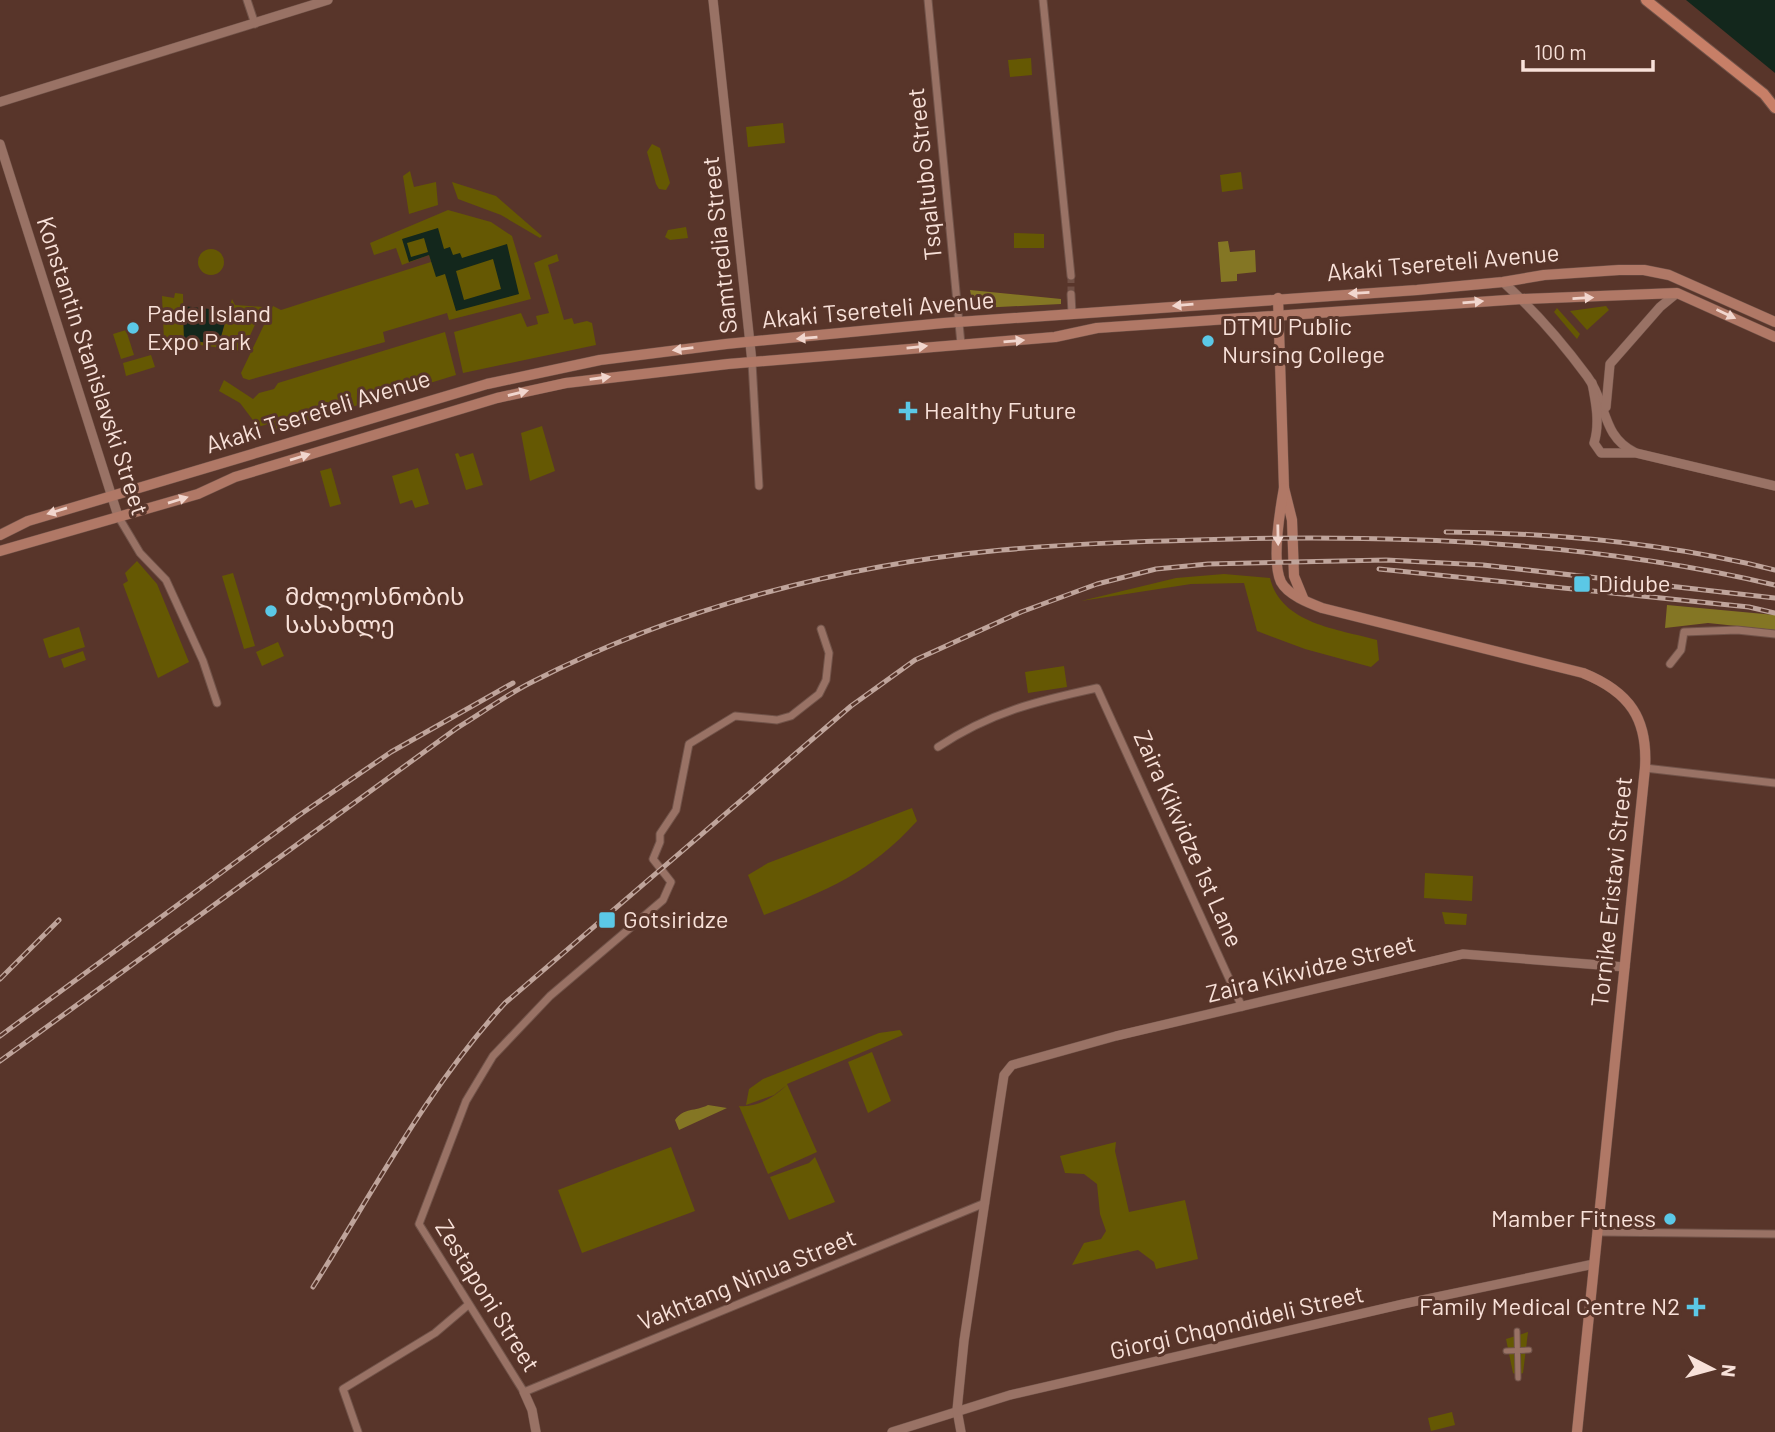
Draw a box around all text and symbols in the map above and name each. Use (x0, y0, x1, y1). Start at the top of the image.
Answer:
scale bar (1523, 28, 1652, 72)
text: 100 m (1534, 39, 1587, 64)
street label: Tsqaltubo Street (900, 87, 947, 262)
street label: Samtredia Street (695, 155, 742, 335)
street label: Konstantin Stanislavski Street (31, 213, 155, 519)
street label: Akaki Tsereteli Avenue (1325, 237, 1560, 286)
street label: Akaki Tsereteli Avenue (760, 284, 995, 333)
one-way arrow (1348, 288, 1370, 299)
one-way arrow (1572, 293, 1594, 304)
one-way arrow (1462, 296, 1484, 307)
place label: Padel Island Expo Park (147, 298, 271, 355)
one-way arrow (1172, 300, 1194, 311)
one-way arrow (1716, 308, 1736, 320)
place label: DTMU Public Nursing College (1222, 311, 1385, 368)
marker: Padel Island Expo Park (125, 320, 141, 336)
one-way arrow (796, 333, 818, 344)
marker: DTMU Public Nursing College (1200, 333, 1216, 349)
one-way arrow (1004, 335, 1026, 346)
one-way arrow (906, 341, 928, 352)
one-way arrow (672, 344, 694, 355)
street label: Akaki Tsereteli Avenue (202, 363, 433, 459)
one-way arrow (589, 372, 611, 383)
one-way arrow (507, 387, 529, 398)
place label: Healthy Future (924, 395, 1077, 424)
marker: Healthy Future (898, 401, 918, 421)
one-way arrow (290, 452, 311, 462)
one-way arrow (167, 495, 188, 505)
one-way arrow (47, 507, 68, 517)
one-way arrow (1272, 524, 1284, 546)
place label: Didube (1598, 568, 1671, 597)
marker: Didube (1572, 574, 1592, 594)
place label: მძლეოსნობის სასახლე (285, 581, 465, 639)
marker: მძლეოსნობის სასახლე (263, 603, 279, 619)
street label: Zaira Kikvidze 1st Lane (1129, 726, 1250, 951)
street label: Tornike Eristavi Street (1584, 775, 1637, 1009)
place label: Gotsiridze (623, 904, 728, 933)
marker: Gotsiridze (597, 910, 617, 930)
street label: Zaira Kikvidze Street (1203, 928, 1418, 1008)
place label: Mamber Fitness (1491, 1203, 1656, 1232)
marker: Mamber Fitness (1662, 1211, 1678, 1227)
street label: Zestaponi Street (430, 1214, 547, 1377)
street label: Vakhtang Ninua Street (633, 1222, 860, 1336)
street label: Giorgi Chqondideli Street (1107, 1278, 1367, 1365)
place label: Family Medical Centre N2 (1419, 1291, 1680, 1320)
marker: Family Medical Centre N2 (1686, 1297, 1706, 1317)
north arrow (1677, 1334, 1747, 1404)
text: N (1717, 1363, 1742, 1378)

